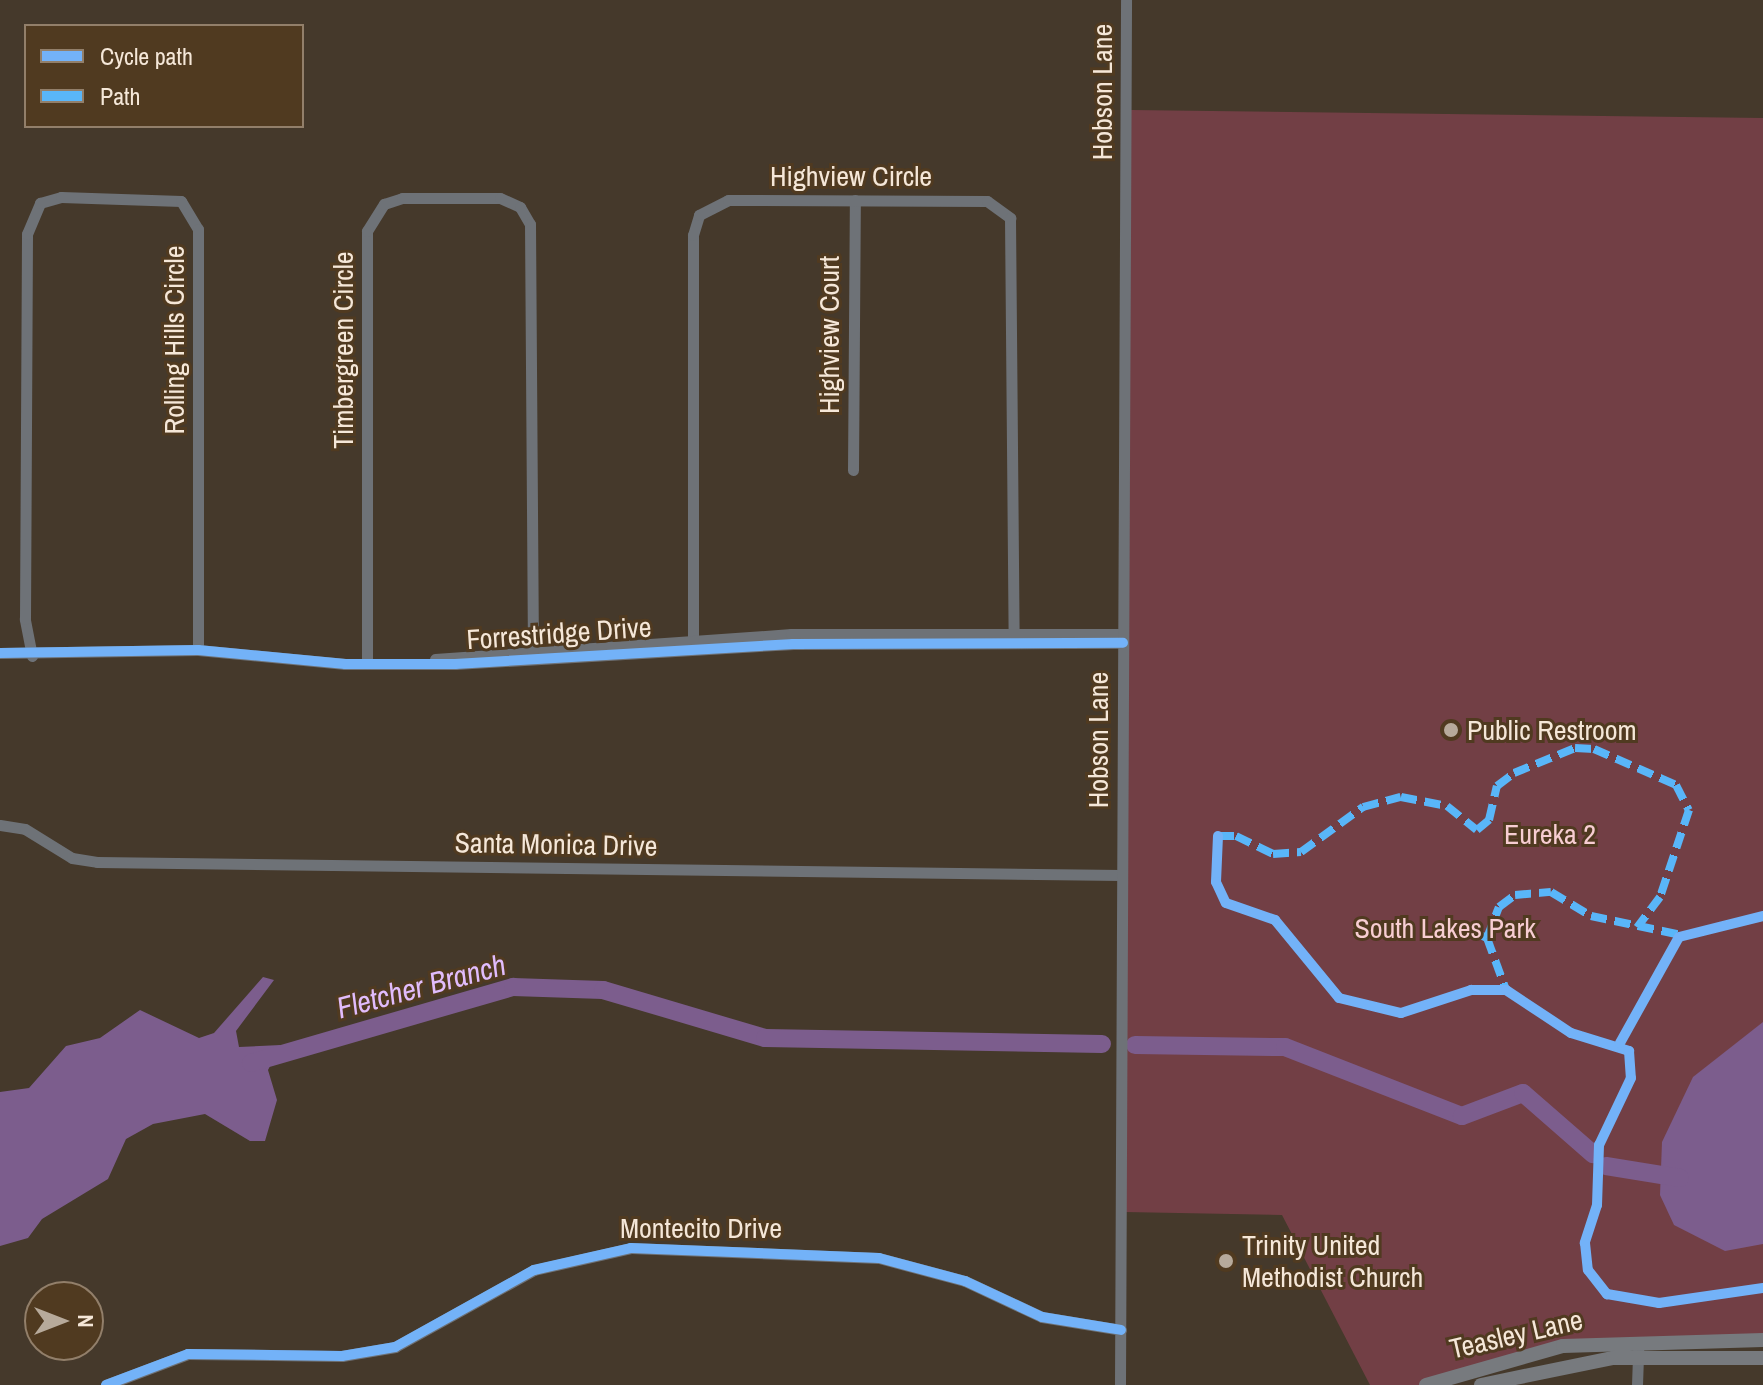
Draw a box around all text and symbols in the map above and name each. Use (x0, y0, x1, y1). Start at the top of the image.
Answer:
legend (24, 24, 304, 128)
street label: Hobson Lane (1085, 24, 1119, 160)
text: Cycle path (100, 40, 193, 72)
text: Path (100, 80, 141, 112)
street label: Highview Circle (770, 159, 932, 193)
street label: Rolling Hills Circle (157, 246, 191, 434)
street label: Timbergreen Circle (326, 251, 360, 449)
street label: Highview Court (812, 256, 846, 414)
street label: Forrestridge Drive (465, 610, 653, 656)
street label: Hobson Lane (1081, 672, 1115, 808)
place label: Public Restroom (1467, 713, 1637, 747)
marker: Public Restroom (1442, 721, 1460, 739)
park label: Eureka 2 (1504, 817, 1596, 851)
street label: Santa Monica Drive (454, 825, 658, 863)
park label: South Lakes Park (1354, 911, 1536, 945)
water label: Fletcher Branch (332, 946, 510, 1026)
street label: Montecito Drive (620, 1211, 782, 1245)
place label: Trinity United Methodist Church (1242, 1228, 1423, 1294)
marker: Trinity United Methodist Church (1217, 1252, 1235, 1270)
north arrow (24, 1281, 104, 1361)
street label: Teasley Lane (1446, 1302, 1586, 1366)
text: N (71, 1314, 101, 1328)

